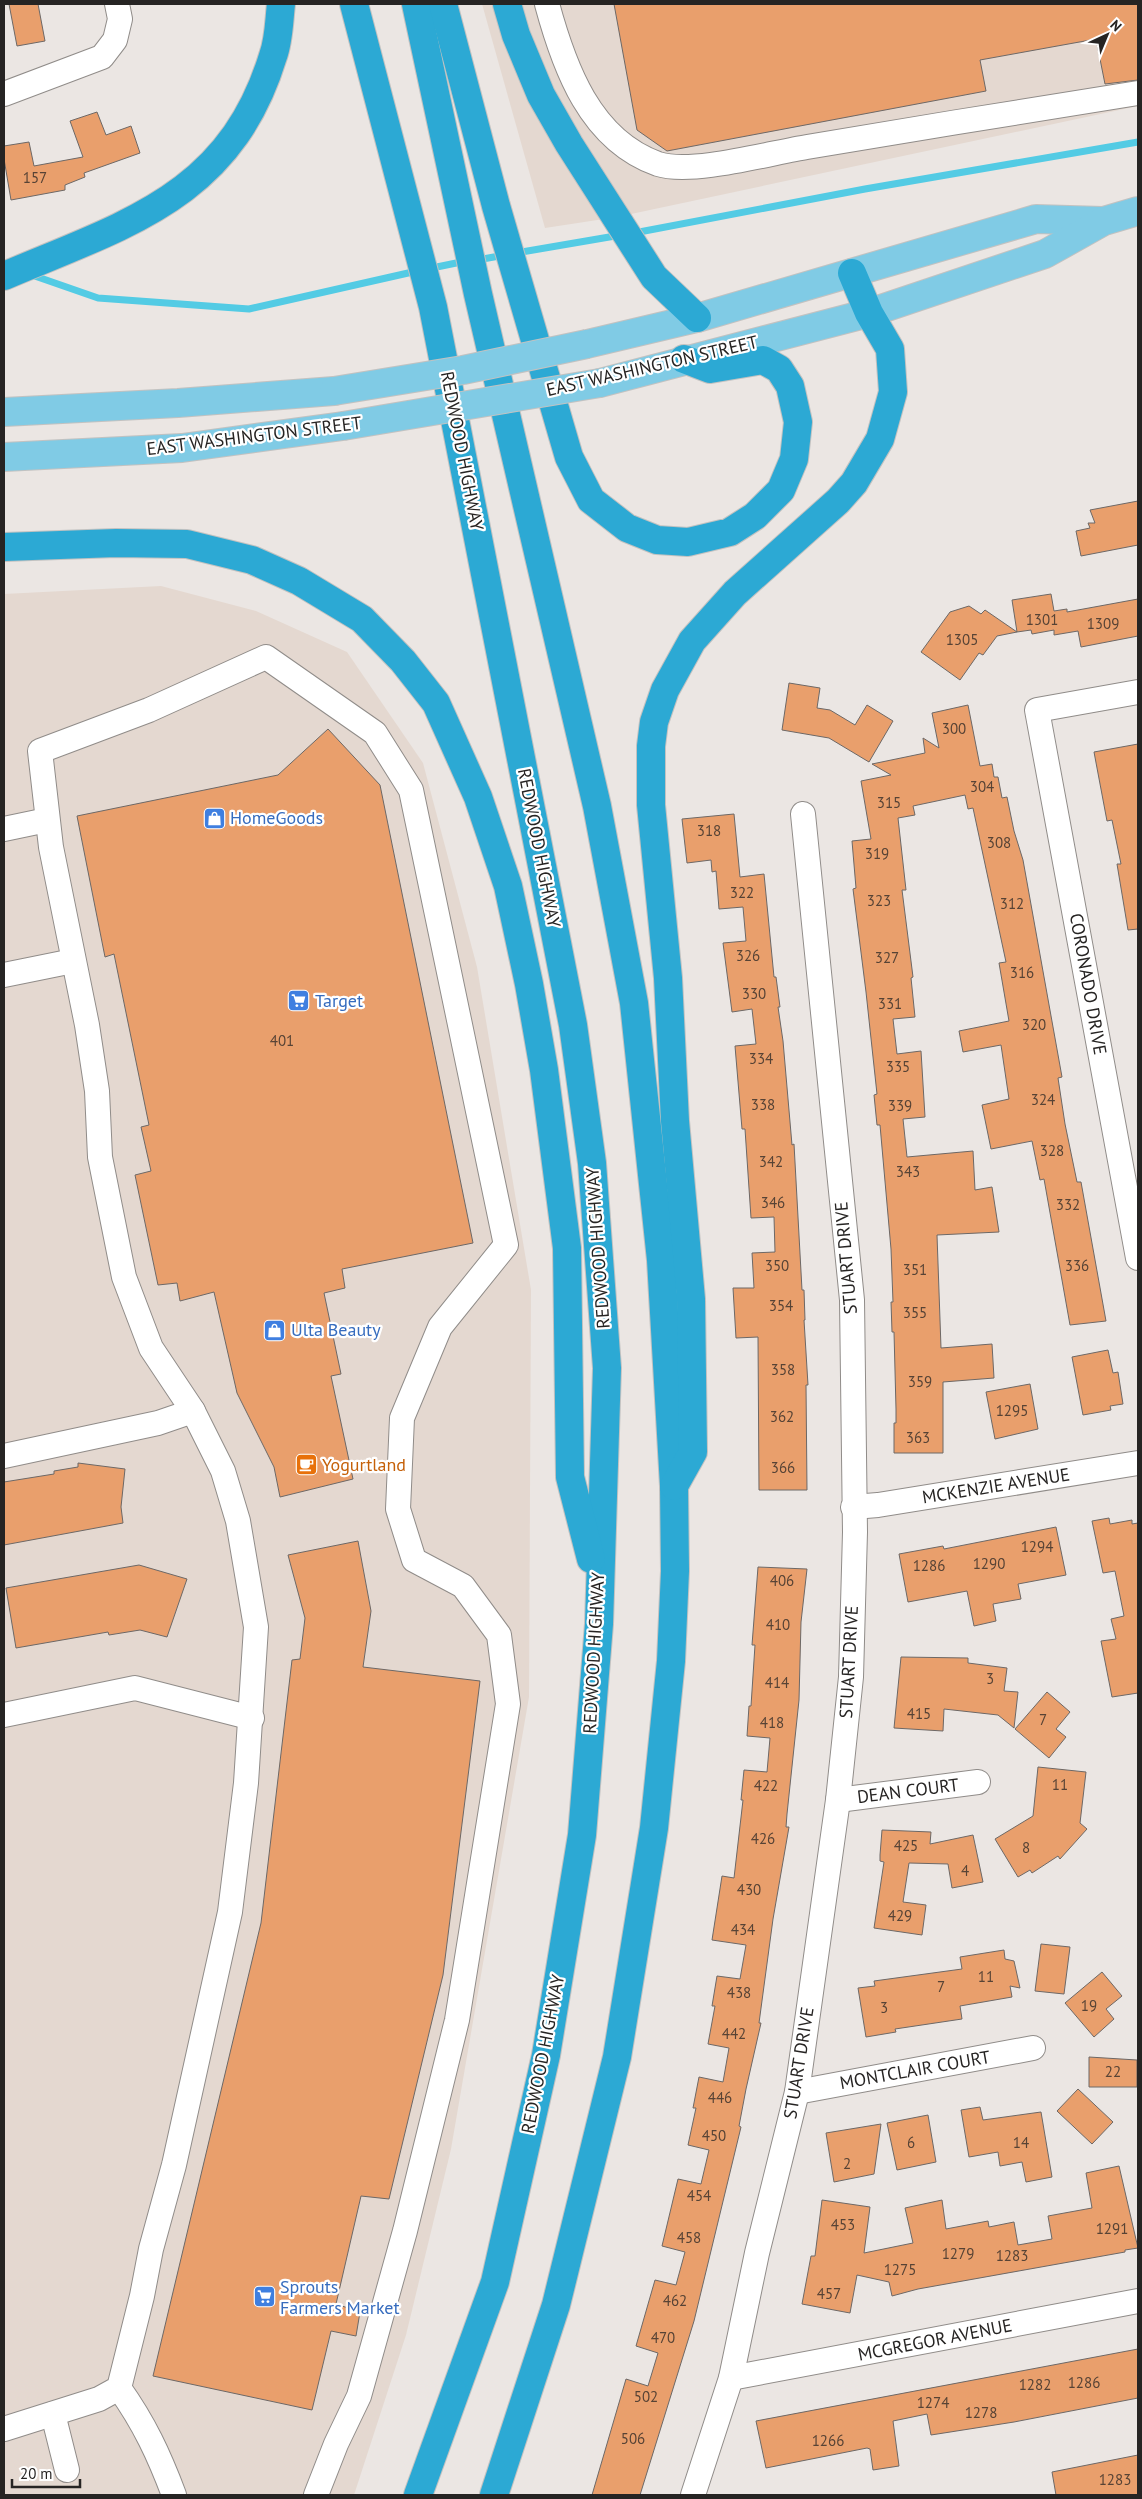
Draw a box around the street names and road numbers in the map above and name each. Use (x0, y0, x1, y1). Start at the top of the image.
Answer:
street label: EAST WASHINGTON STREET (544, 330, 760, 401)
street label: REDWOOD HIGHWAY (436, 369, 489, 532)
street label: EAST WASHINGTON STREET (145, 411, 363, 460)
street label: REDWOOD HIGHWAY (513, 766, 566, 929)
street label: CORONADO DRIVE (1065, 911, 1112, 1057)
street label: REDWOOD HIGHWAY (580, 1167, 615, 1329)
street label: STUART DRIVE (829, 1201, 862, 1315)
street label: MCKENZIE AVENUE (920, 1462, 1071, 1509)
street label: REDWOOD HIGHWAY (578, 1572, 609, 1734)
street label: STUART DRIVE (834, 1605, 863, 1719)
street label: DEAN COURT (856, 1773, 960, 1808)
street label: REDWOOD HIGHWAY (516, 1972, 569, 2135)
street label: STUART DRIVE (778, 2005, 819, 2121)
street label: MONTCLAIR COURT (838, 2045, 992, 2094)
street label: MCGREGOR AVENUE (856, 2313, 1014, 2366)

